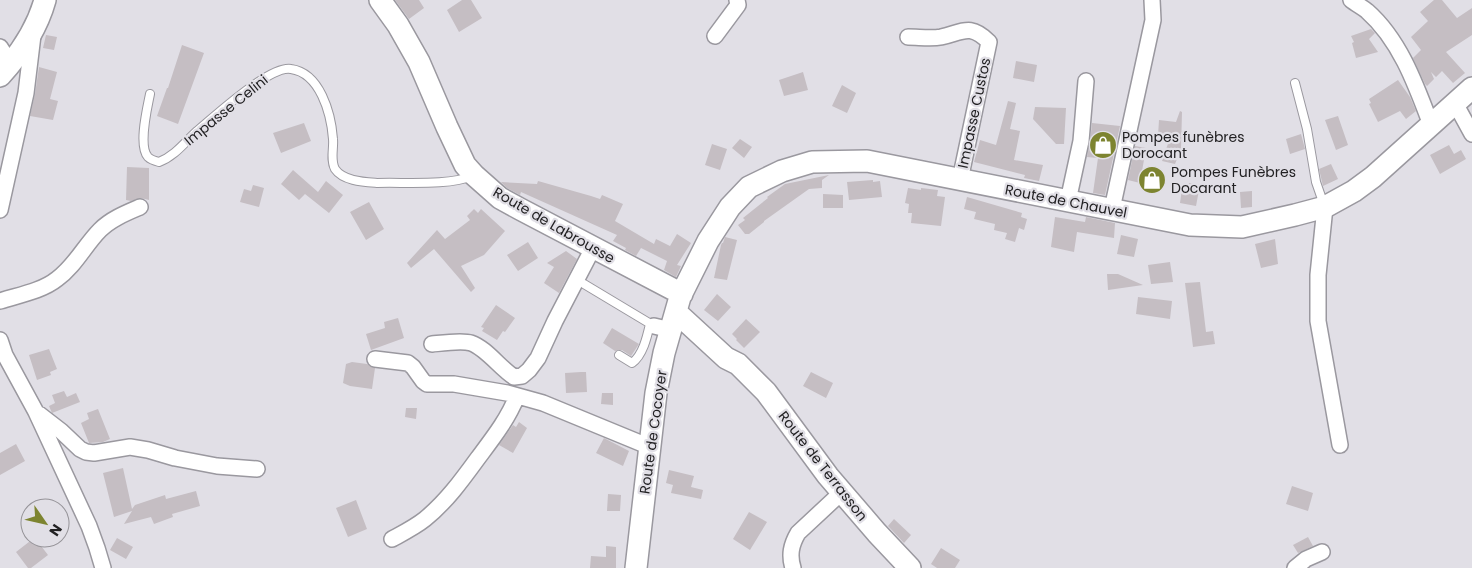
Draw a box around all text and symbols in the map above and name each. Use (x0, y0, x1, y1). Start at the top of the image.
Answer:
street label: Impasse Custos (953, 56, 995, 170)
street label: Impasse Celini (180, 70, 272, 150)
place label: Pompes funèbres Dorocant (1122, 127, 1245, 163)
shop icon: Pompes funèbres Dorocant (1088, 130, 1118, 160)
place label: Pompes Funèbres Docarant (1171, 162, 1296, 198)
shop icon: Pompes Funèbres Docarant (1137, 165, 1167, 195)
street label: Route de Chauvel (1003, 179, 1129, 223)
street label: Route de Labrousse (490, 182, 619, 268)
street label: Route de Cocoyer (634, 369, 672, 495)
street label: Route de Terrasson (774, 407, 872, 525)
north arrow (20, 498, 70, 548)
text: N (45, 520, 67, 540)

